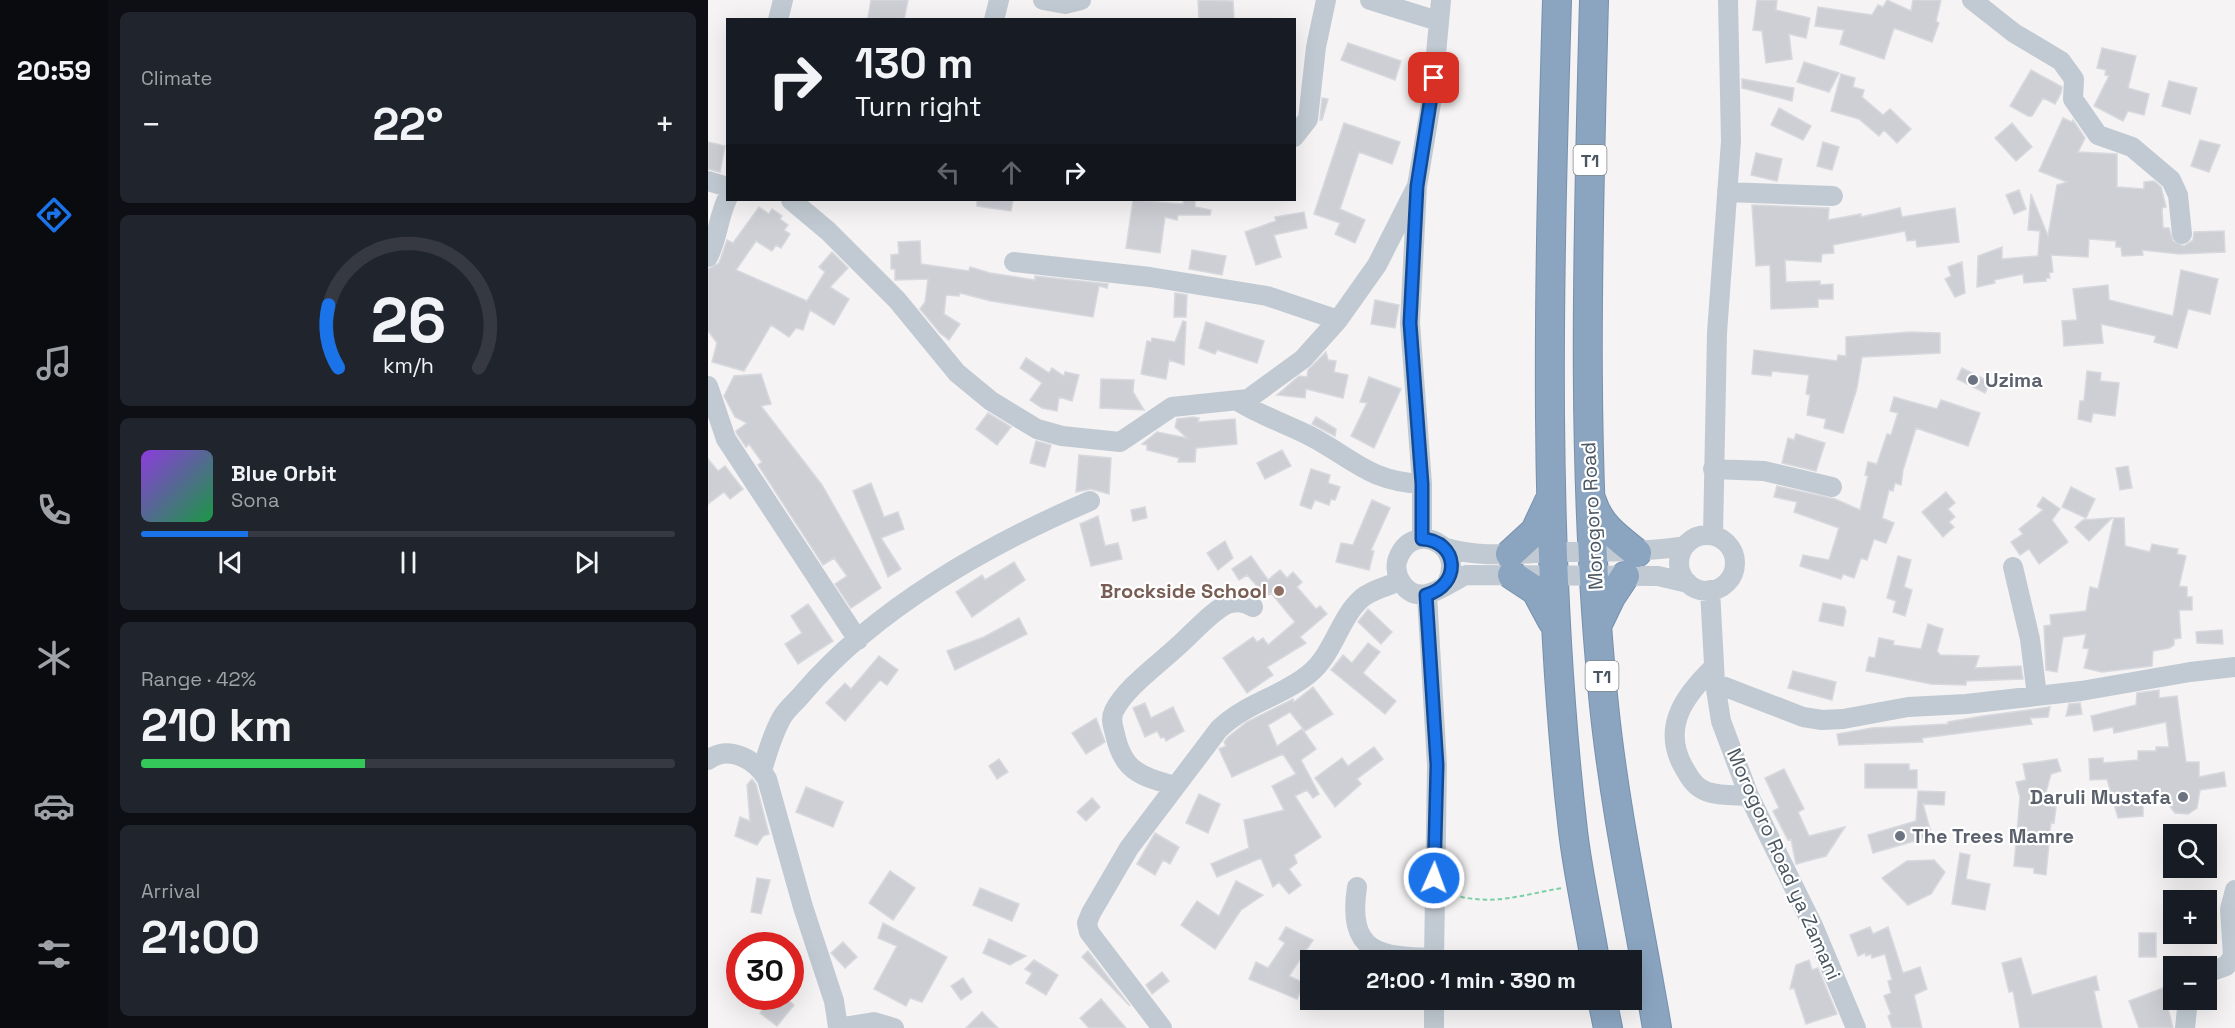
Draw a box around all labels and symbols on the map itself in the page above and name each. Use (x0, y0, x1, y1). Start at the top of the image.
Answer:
pin (1408, 52, 1459, 103)
road number: T1 (1574, 145, 1606, 175)
place label: Uzima (1985, 367, 2043, 393)
marker: Uzima (1966, 373, 1980, 387)
street label: Morogoro Road (1575, 441, 1609, 591)
place label: Brockside School (1100, 578, 1267, 604)
marker: Brockside School (1272, 584, 1286, 598)
road number: T1 (1586, 661, 1618, 691)
street label: Morogoro Road ya Zamani (1721, 744, 1847, 984)
place label: Daruli Mustafa (2030, 784, 2171, 810)
marker: Daruli Mustafa (2176, 790, 2190, 804)
place label: The Trees Mamre (1912, 823, 2074, 849)
marker: The Trees Mamre (1893, 829, 1907, 843)
position arrow (1402, 846, 1466, 910)
speed limit sign: 30 (726, 932, 804, 1010)

